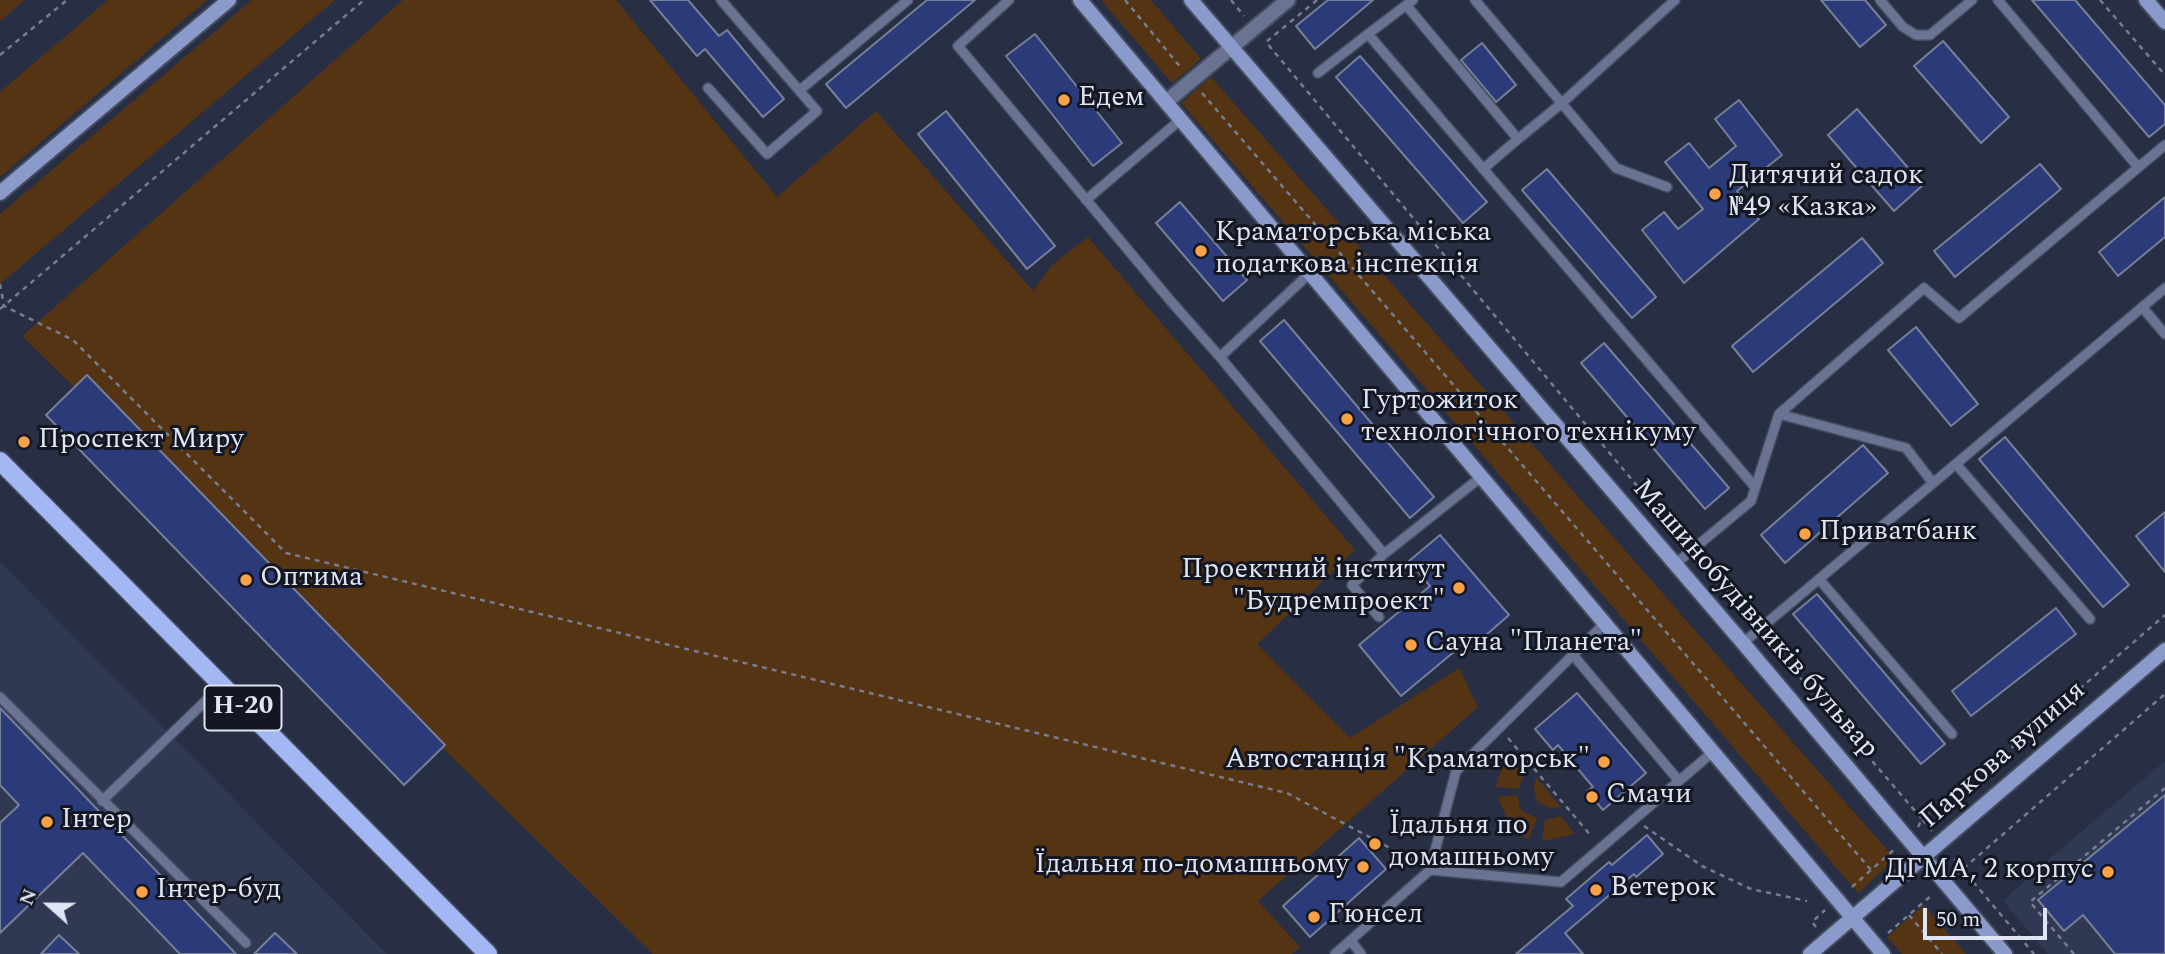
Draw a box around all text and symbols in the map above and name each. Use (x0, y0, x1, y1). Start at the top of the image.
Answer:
place label: Едем (1078, 83, 1145, 117)
marker: Едем (1056, 92, 1072, 108)
place label: Дитячий садок №49 «Казка» (1729, 161, 1924, 227)
marker: Дитячий садок №49 «Казка» (1707, 186, 1723, 202)
place label: Краматорська міська податкова інспекція (1215, 218, 1491, 284)
marker: Краматорська міська податкова інспекція (1193, 243, 1209, 259)
place label: Гуртожиток технологічного технікуму (1361, 386, 1696, 452)
marker: Гуртожиток технологічного технікуму (1339, 411, 1355, 427)
place label: Проспект Миру (38, 425, 244, 459)
marker: Проспект Миру (16, 434, 32, 450)
street label: Машинобудівників бульвар (1624, 474, 1884, 766)
place label: Приватбанк (1819, 517, 1977, 551)
marker: Приватбанк (1797, 526, 1813, 542)
place label: Проектний інститут "Будремпроект" (1181, 555, 1445, 621)
place label: Оптима (260, 563, 363, 597)
marker: Оптима (238, 572, 254, 588)
marker: Проектний інститут "Будремпроект" (1451, 580, 1467, 596)
place label: Сауна "Планета" (1425, 628, 1642, 662)
marker: Сауна "Планета" (1403, 637, 1419, 653)
street label: Паркова вулиця (1914, 675, 2094, 837)
road number: Н-20 (204, 686, 282, 730)
place label: Автостанція "Краматорськ" (1225, 745, 1590, 779)
marker: Автостанція "Краматорськ" (1596, 754, 1612, 770)
place label: Смачи (1606, 780, 1692, 814)
marker: Смачи (1584, 789, 1600, 805)
place label: Інтер (61, 805, 132, 839)
place label: Їдальня по домашньому (1389, 811, 1554, 877)
marker: Інтер (39, 814, 55, 830)
marker: Їдальня по домашньому (1367, 836, 1383, 852)
place label: Їдальня по-домашньому (1035, 850, 1349, 884)
place label: ДГМА, 2 корпус (1885, 855, 2094, 889)
marker: Їдальня по-домашньому (1355, 859, 1371, 875)
marker: ДГМА, 2 корпус (2100, 864, 2116, 880)
north arrow (14, 870, 84, 940)
place label: Ветерок (1610, 873, 1716, 907)
place label: Інтер-буд (156, 875, 281, 909)
marker: Ветерок (1588, 882, 1604, 898)
marker: Інтер-буд (134, 884, 150, 900)
text: N (13, 885, 45, 910)
scale bar (1927, 894, 2051, 938)
place label: Гюнсел (1328, 900, 1423, 934)
text: 50 m (1936, 904, 1980, 936)
marker: Гюнсел (1306, 909, 1322, 925)

